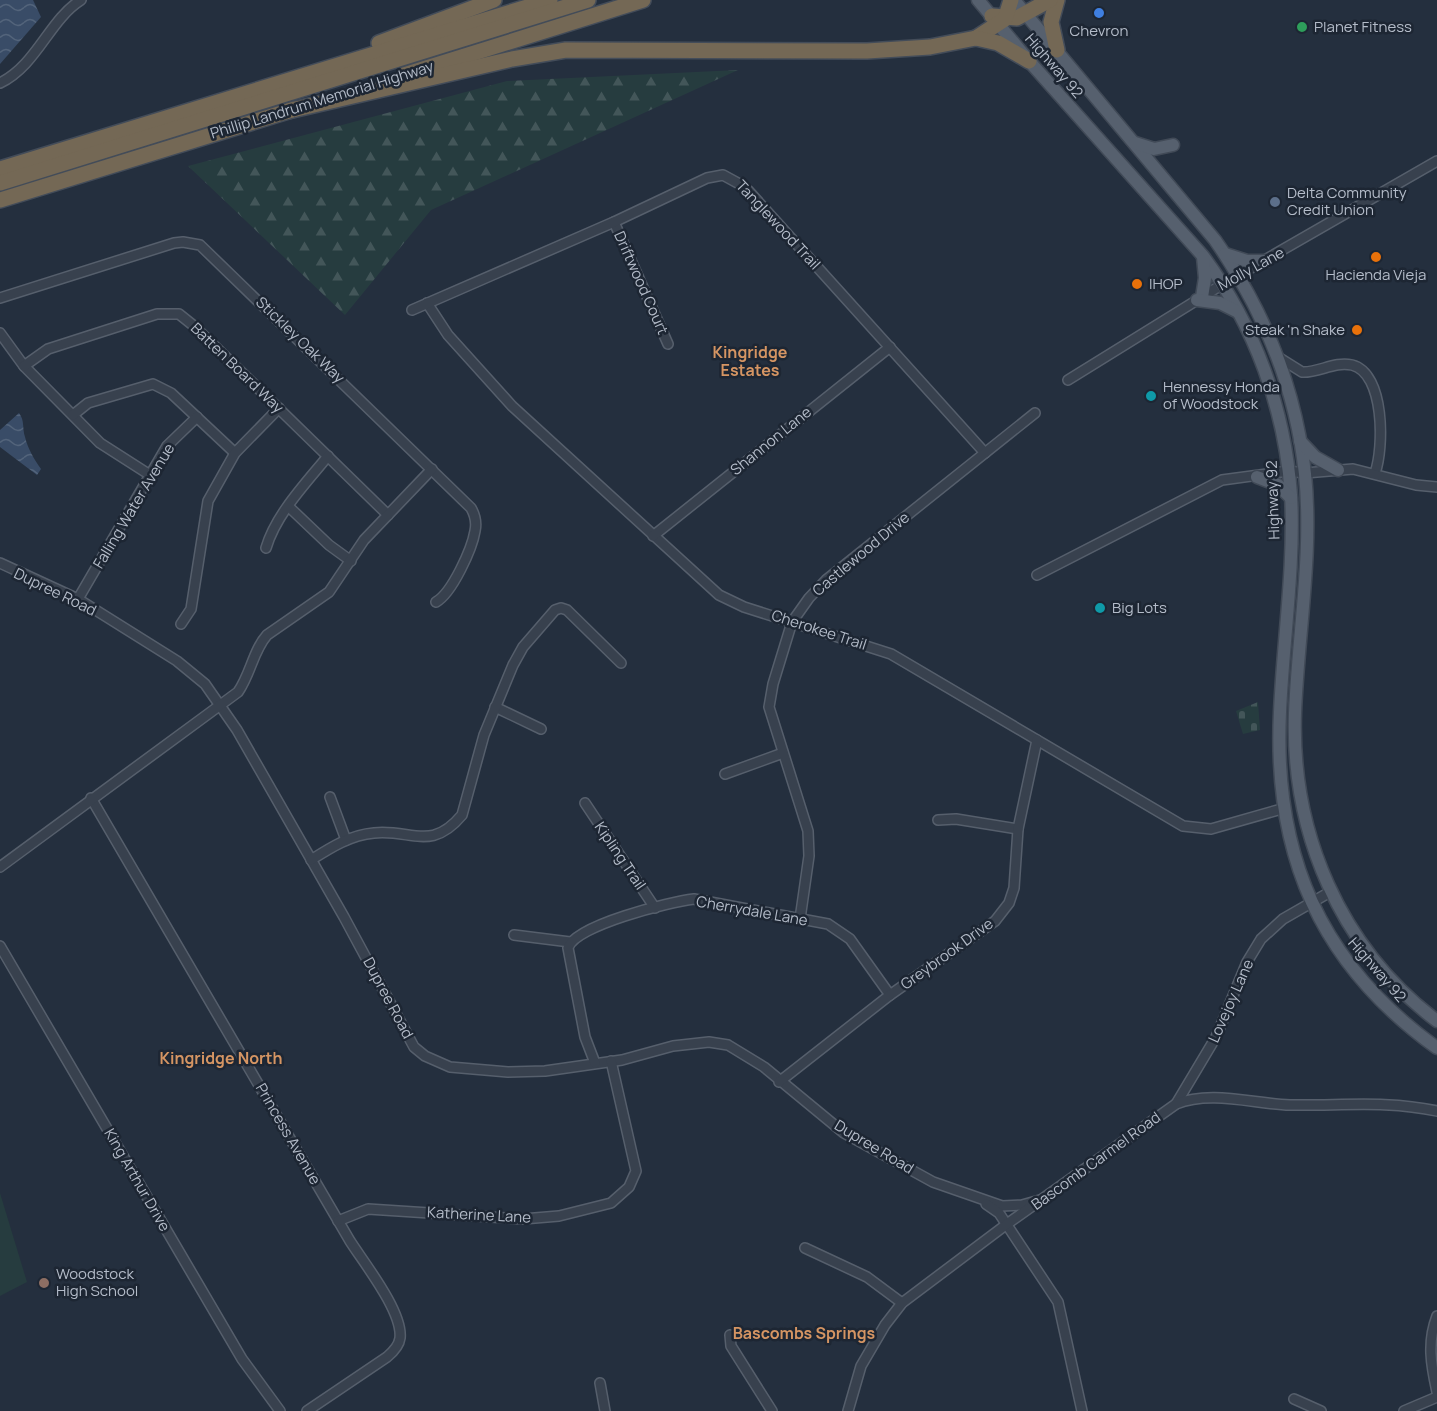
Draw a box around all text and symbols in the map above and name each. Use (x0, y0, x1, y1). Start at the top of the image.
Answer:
marker: Chevron (1092, 6, 1106, 20)
place label: Planet Fitness (1314, 16, 1412, 37)
place label: Chevron (1070, 20, 1128, 41)
marker: Planet Fitness (1295, 20, 1309, 34)
street label: Highway 92 (1020, 29, 1088, 102)
street label: Phillip Landrum Memorial Highway (208, 55, 436, 144)
street label: Tanglewood Trail (731, 175, 825, 274)
place label: Delta Community Credit Union (1287, 182, 1407, 220)
marker: Delta Community Credit Union (1268, 195, 1282, 209)
street label: Driftwood Court (609, 228, 674, 338)
street label: Molly Lane (1214, 242, 1288, 295)
marker: Hacienda Vieja (1369, 250, 1383, 264)
place label: Hacienda Vieja (1326, 264, 1426, 285)
place label: IHOP (1149, 273, 1183, 294)
marker: IHOP (1130, 277, 1144, 291)
street label: Stickley Oak Way (251, 292, 350, 388)
street label: Batten Board Way (186, 318, 289, 418)
place label: Steak 'n Shake (1245, 319, 1345, 340)
marker: Steak 'n Shake (1350, 323, 1364, 337)
district label: Kingridge Estates (713, 341, 788, 381)
place label: Hennessy Honda of Woodstock (1163, 376, 1280, 414)
marker: Hennessy Honda of Woodstock (1144, 389, 1158, 403)
street label: Shannon Lane (726, 401, 816, 480)
street label: Falling Water Avenue (88, 439, 179, 572)
street label: Highway 92 (1261, 460, 1284, 540)
street label: Castlewood Drive (808, 507, 914, 600)
street label: Dupree Road (11, 563, 100, 621)
place label: Big Lots (1112, 597, 1167, 618)
marker: Big Lots (1093, 601, 1107, 615)
street label: Cherokee Trail (769, 604, 869, 655)
street label: Kipling Trail (590, 818, 651, 894)
street label: Cherrydale Lane (695, 890, 810, 931)
street label: Greybrook Drive (896, 913, 997, 994)
street label: Highway 92 (1343, 933, 1411, 1006)
street label: Dupree Road (358, 953, 419, 1042)
street label: Lovejoy Lane (1203, 956, 1258, 1046)
district label: Kingridge North (160, 1047, 282, 1069)
street label: Princess Avenue (251, 1079, 326, 1188)
street label: Bascomb Carmel Road (1027, 1107, 1165, 1215)
street label: Dupree Road (831, 1115, 918, 1179)
street label: King Arthur Drive (99, 1125, 175, 1235)
street label: Katherine Lane (427, 1201, 532, 1228)
place label: Woodstock High School (56, 1263, 138, 1301)
marker: Woodstock High School (37, 1276, 51, 1290)
district label: Bascombs Springs (733, 1322, 876, 1344)

